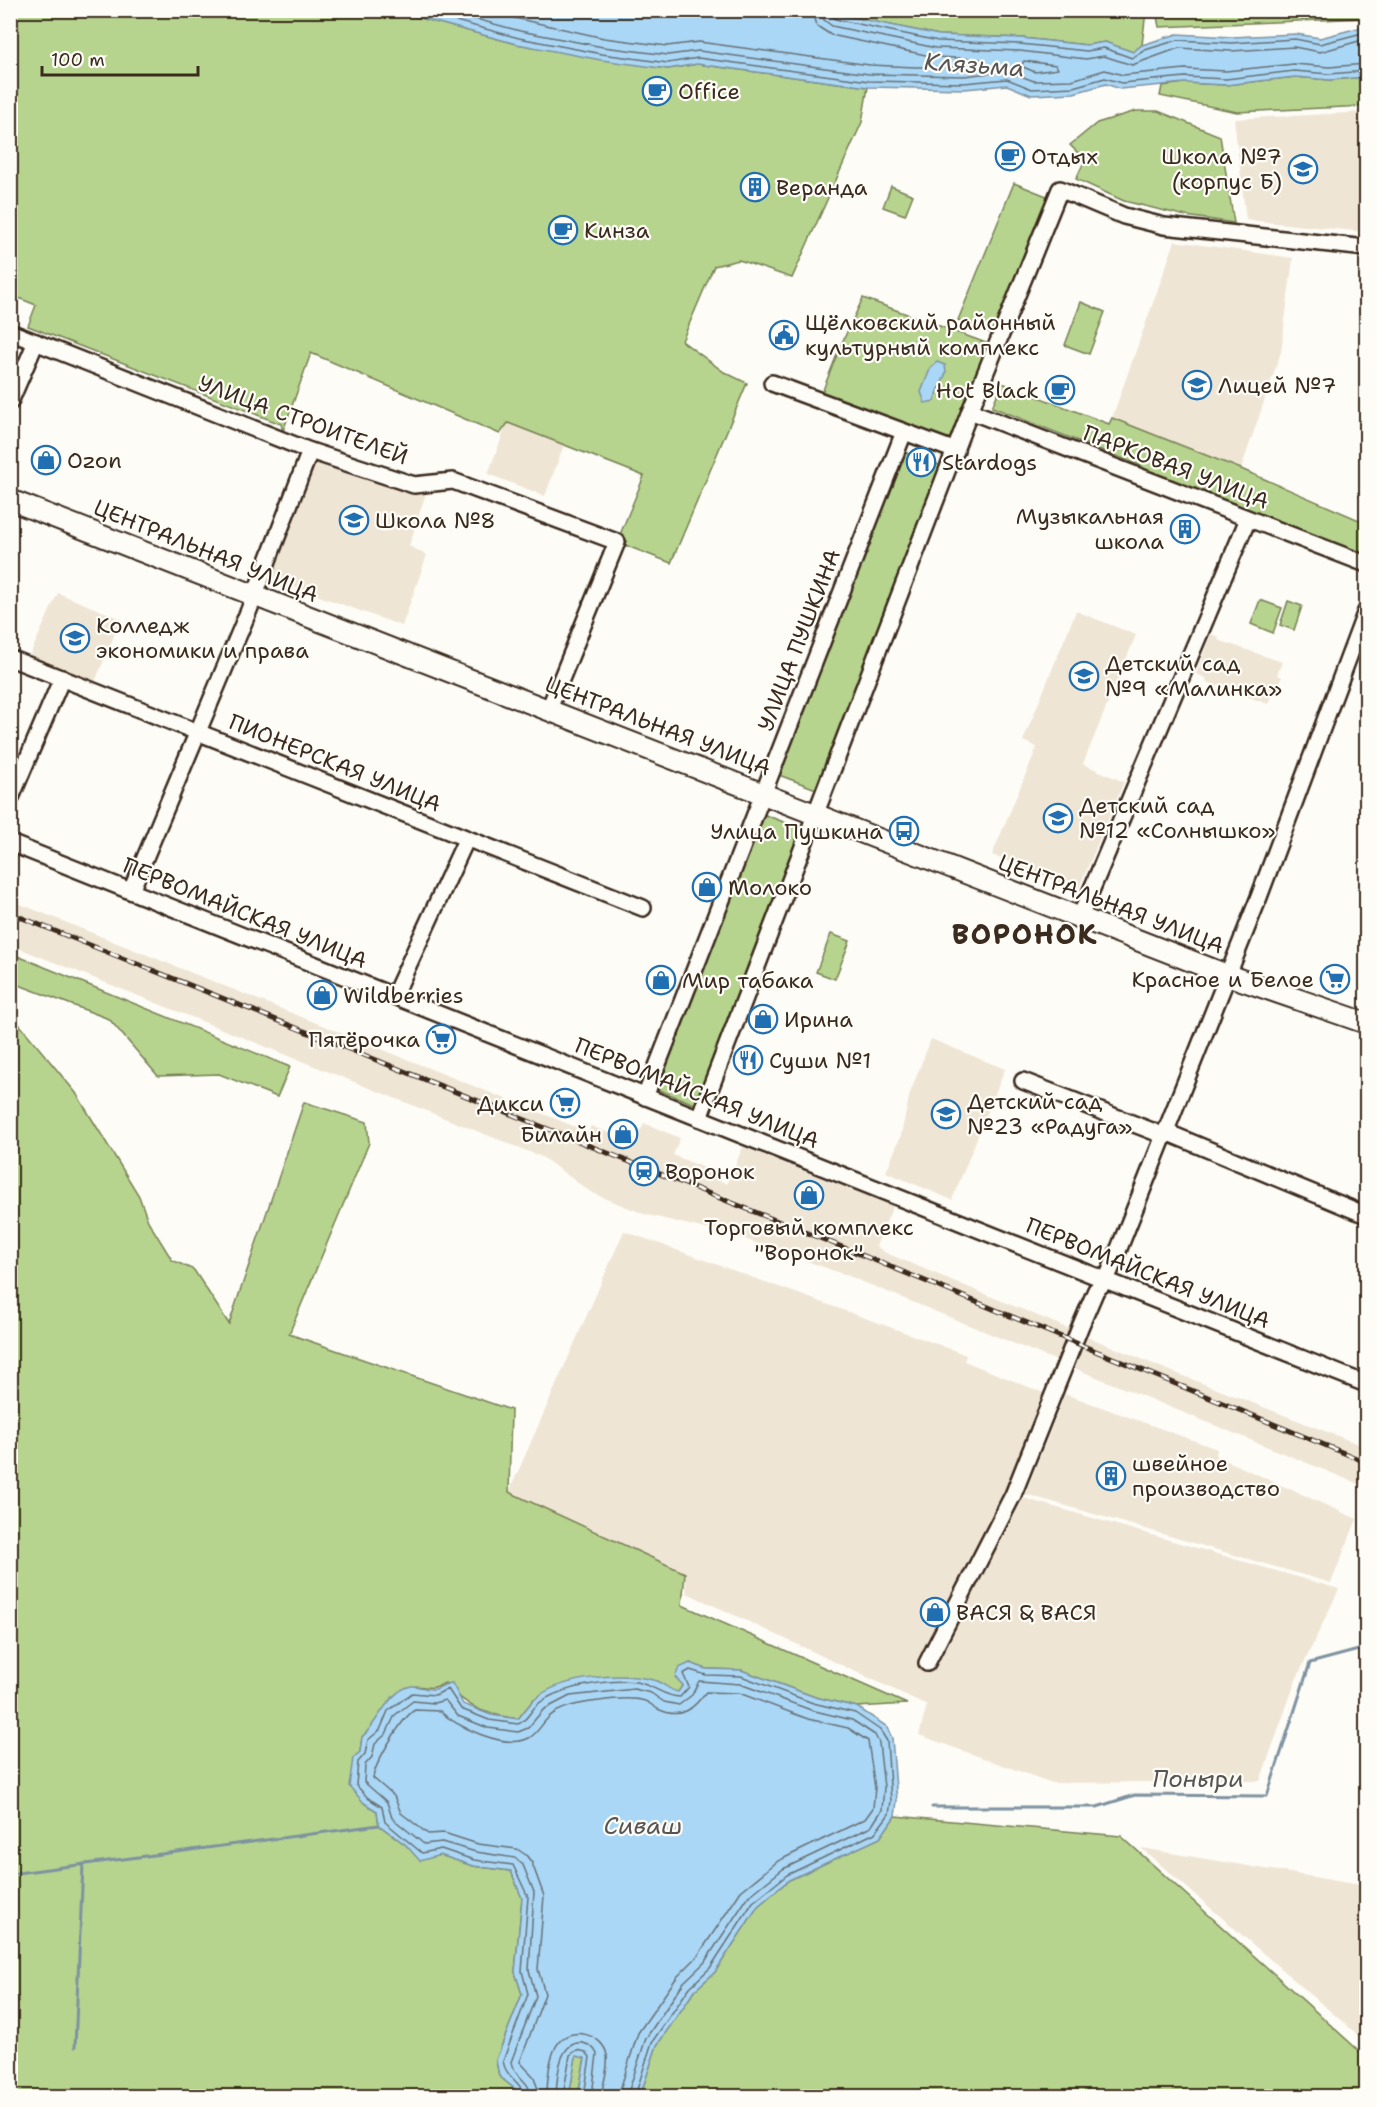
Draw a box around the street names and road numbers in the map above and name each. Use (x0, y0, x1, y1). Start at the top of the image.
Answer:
street label: УЛИЦА СТРОИТЕЛЕЙ (194, 369, 412, 471)
street label: ПАРКОВАЯ УЛИЦА (1079, 418, 1273, 516)
street label: ЦЕНТРАЛЬНАЯ УЛИЦА (89, 493, 323, 609)
street label: УЛИЦА ПУШКИНА (751, 545, 847, 735)
street label: ЦЕНТРАЛЬНАЯ УЛИЦА (541, 670, 775, 783)
street label: ПИОНЕРСКАЯ УЛИЦА (225, 707, 445, 819)
street label: ЦЕНТРАЛЬНАЯ УЛИЦА (994, 848, 1228, 961)
street label: ПЕРВОМАЙСКАЯ УЛИЦА (119, 851, 371, 975)
street label: ПЕРВОМАЙСКАЯ УЛИЦА (571, 1031, 823, 1155)
street label: ПЕРВОМАЙСКАЯ УЛИЦА (1022, 1211, 1274, 1335)

